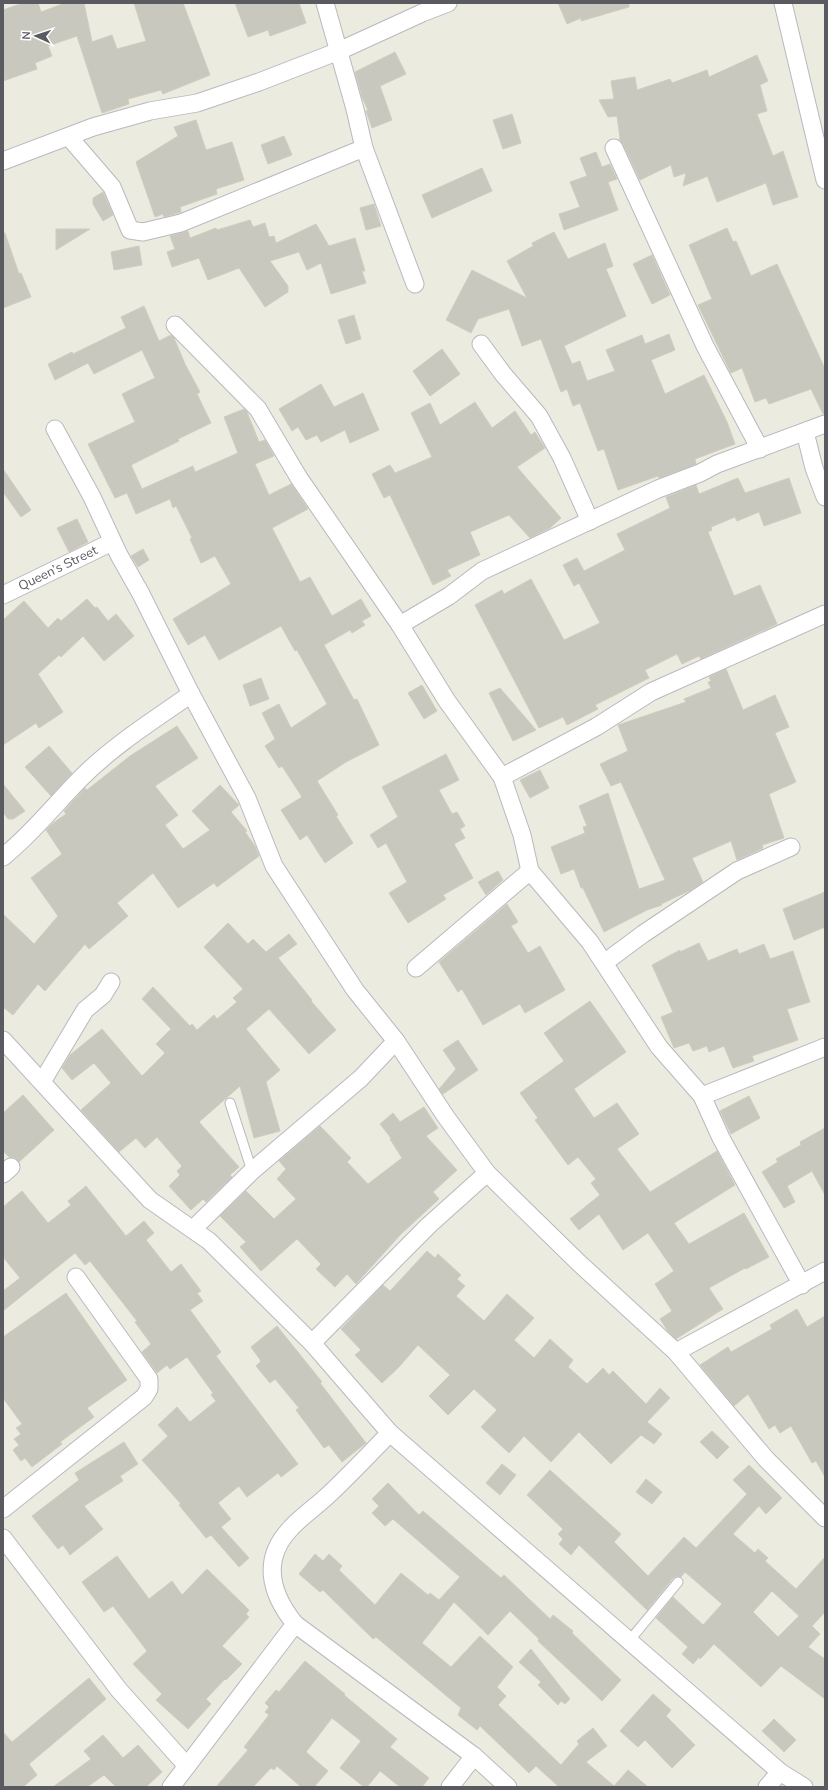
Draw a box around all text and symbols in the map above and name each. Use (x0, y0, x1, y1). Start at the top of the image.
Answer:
north arrow (16, 16, 56, 56)
text: N (19, 31, 34, 40)
street label: Queen’s Street (15, 541, 101, 595)

